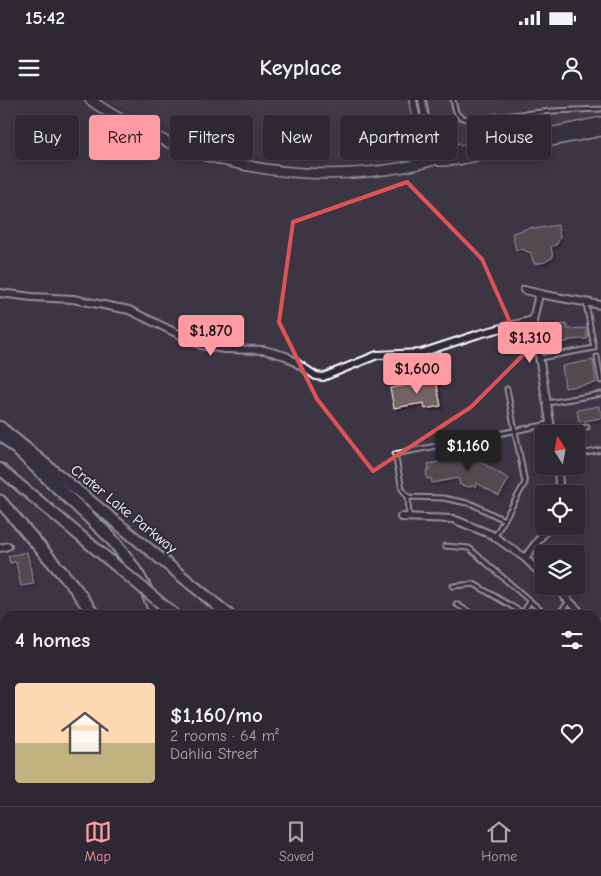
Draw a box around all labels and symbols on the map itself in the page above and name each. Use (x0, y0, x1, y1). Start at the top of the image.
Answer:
pin: $1,870 (170, 314, 252, 357)
pin: $1,310 (489, 322, 571, 364)
pin: $1,600 (376, 352, 458, 395)
north arrow (535, 425, 585, 475)
pin: $1,160 (427, 430, 509, 472)
street label: Crater Lake Parkway (67, 461, 181, 557)

